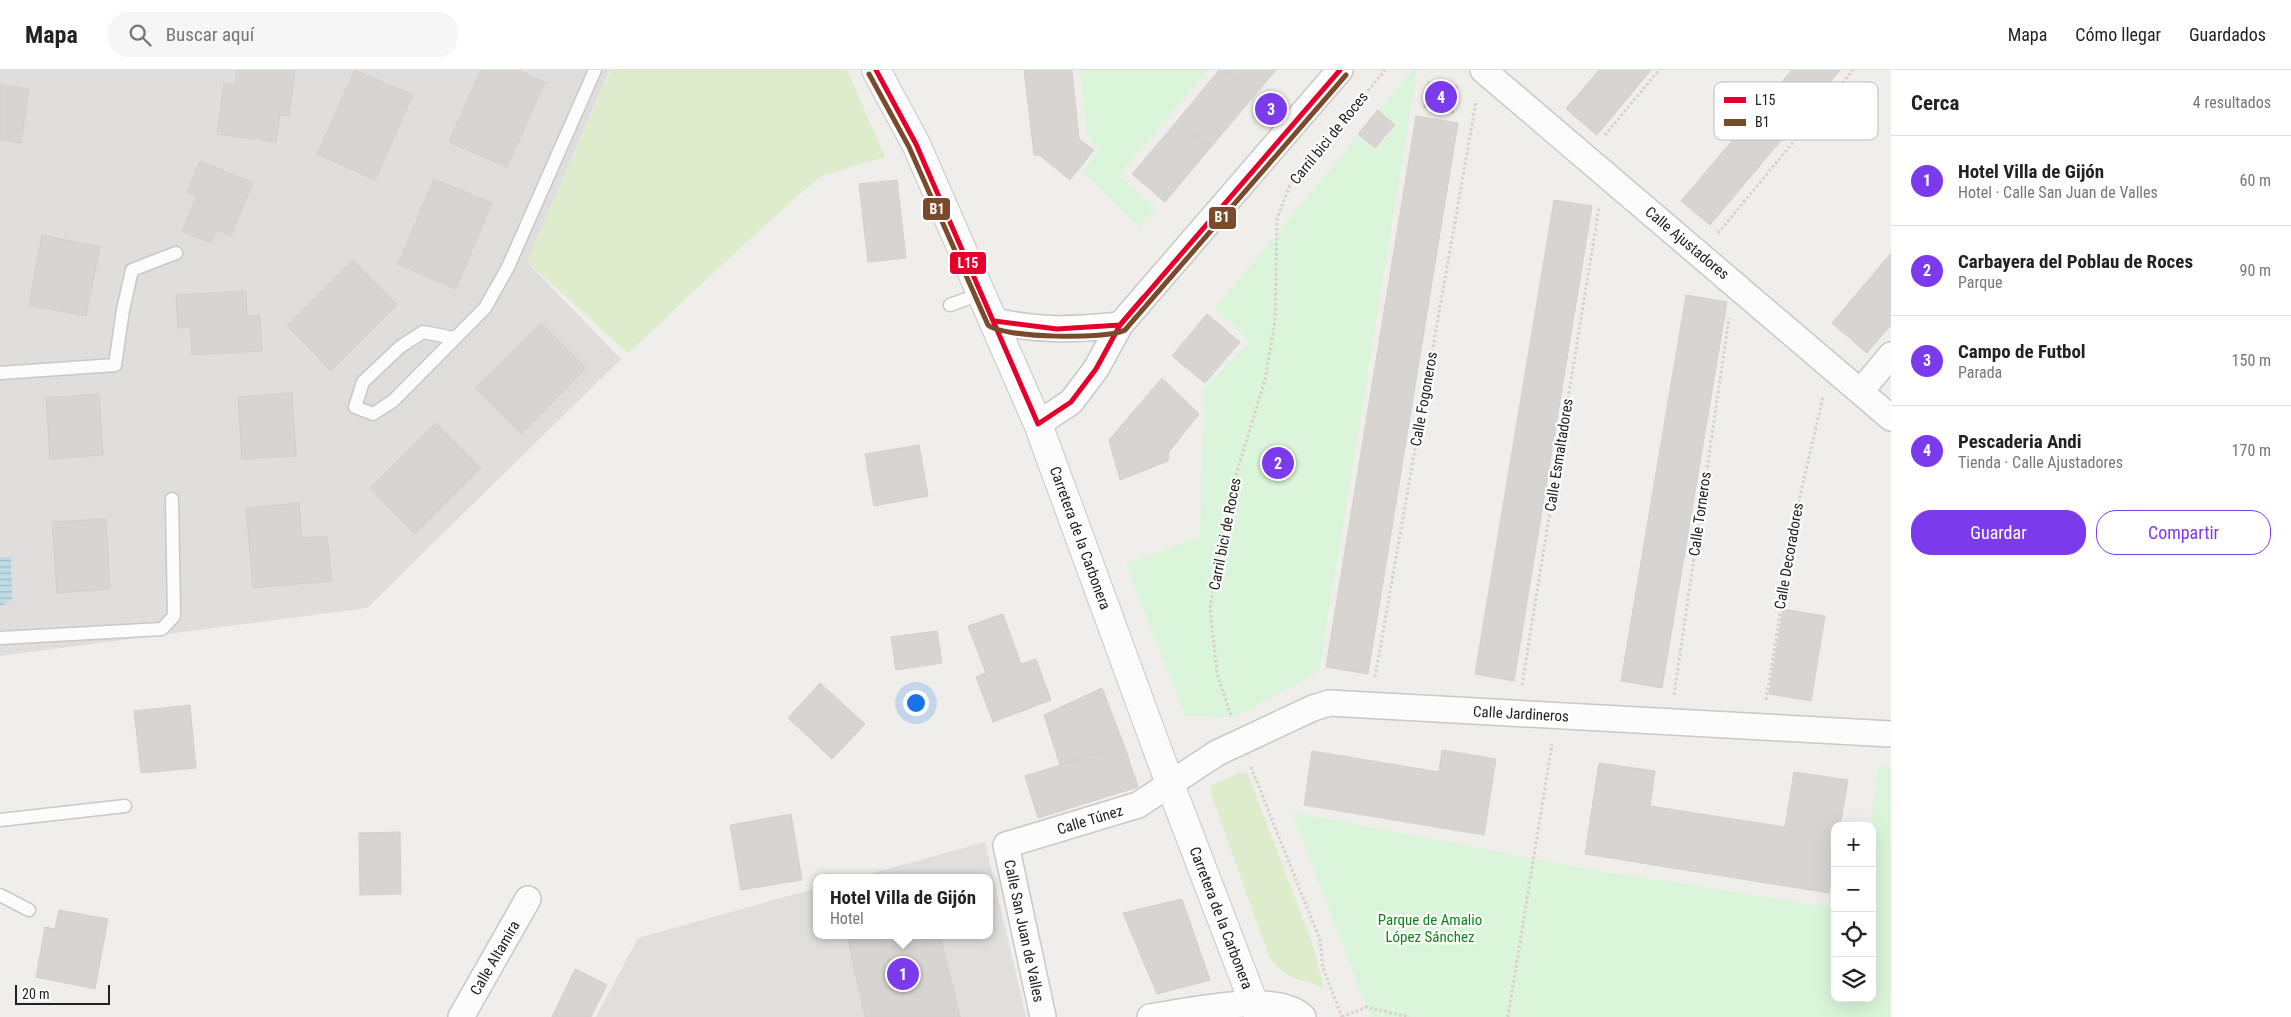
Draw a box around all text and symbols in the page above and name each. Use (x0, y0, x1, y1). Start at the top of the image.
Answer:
search box (108, 12, 458, 57)
text: Mapa (25, 21, 78, 49)
icon: search (126, 21, 154, 49)
text: Buscar aquí (166, 23, 254, 46)
text: Mapa (2008, 24, 2047, 45)
text: Cómo llegar (2075, 24, 2161, 45)
text: Guardados (2189, 24, 2266, 45)
pin: 4 (1425, 78, 1457, 116)
legend (1714, 82, 1878, 140)
street label: Carril bici de Roces (1286, 88, 1372, 188)
pin: 3 (1255, 90, 1287, 128)
text: Cerca (1911, 91, 1959, 115)
text: L15 (1755, 92, 1776, 108)
text: 4 resultados (2193, 93, 2271, 112)
text: B1 (1755, 114, 1770, 130)
text: Hotel Villa de Gijón (1958, 160, 2104, 183)
text: 1 (1923, 171, 1931, 190)
text: 60 m (2239, 171, 2271, 190)
text: Hotel · Calle San Juan de Valles (1958, 183, 2158, 202)
line badge: B1 (922, 197, 951, 221)
text: B1 (930, 201, 944, 217)
street label: Calle Ajustadores (1641, 203, 1733, 283)
line badge: B1 (1208, 206, 1237, 230)
text: B1 (1215, 209, 1229, 225)
text: Carbayera del Poblau de Roces (1958, 250, 2193, 273)
line badge: L15 (949, 251, 987, 275)
text: L15 (958, 255, 978, 271)
text: 2 (1923, 261, 1931, 280)
text: 90 m (2239, 261, 2271, 280)
text: Parque (1958, 273, 2002, 292)
text: Campo de Futbol (1958, 340, 2086, 363)
street label: Calle Fogoneros (1407, 350, 1441, 448)
text: 3 (1923, 351, 1931, 370)
text: 150 m (2232, 351, 2271, 370)
text: Parada (1958, 363, 2002, 382)
street label: Calle Esmaltadores (1541, 397, 1577, 513)
text: Pescaderia Andi (1958, 430, 2081, 453)
text: 4 (1923, 441, 1931, 460)
text: 170 m (2232, 441, 2271, 460)
pin: 2 (1262, 444, 1294, 482)
text: Tienda · Calle Ajustadores (1958, 453, 2123, 472)
street label: Carretera de la Carbonera (1046, 464, 1114, 612)
street label: Calle Torneros (1685, 470, 1715, 557)
street label: Carril bici de Roces (1205, 476, 1245, 592)
street label: Calle Decoradores (1771, 501, 1807, 611)
button: Guardar (1911, 510, 2086, 555)
button: Compartir (2096, 510, 2271, 555)
your location (903, 690, 929, 716)
street label: Calle Jardineros (1473, 703, 1570, 726)
street label: Calle Túnez (1055, 801, 1125, 839)
map controls (1831, 822, 1876, 1002)
button: + (1831, 822, 1876, 867)
street label: Carretera de la Carbonera (1186, 844, 1256, 992)
street label: Calle San Juan de Valles (1000, 858, 1048, 1004)
button: − (1831, 867, 1876, 912)
popup (813, 874, 993, 939)
text: Hotel Villa de Gijón (830, 886, 976, 909)
text: Hotel (830, 909, 864, 928)
park label: Parque de Amalio López Sánchez (1378, 911, 1482, 946)
button: locate (1831, 912, 1876, 957)
street label: Calle Altamira (466, 918, 524, 998)
pin: 1 (887, 955, 919, 993)
button: layers (1831, 957, 1876, 1002)
scale bar (15, 982, 110, 1005)
text: 20 m (22, 986, 50, 1002)

